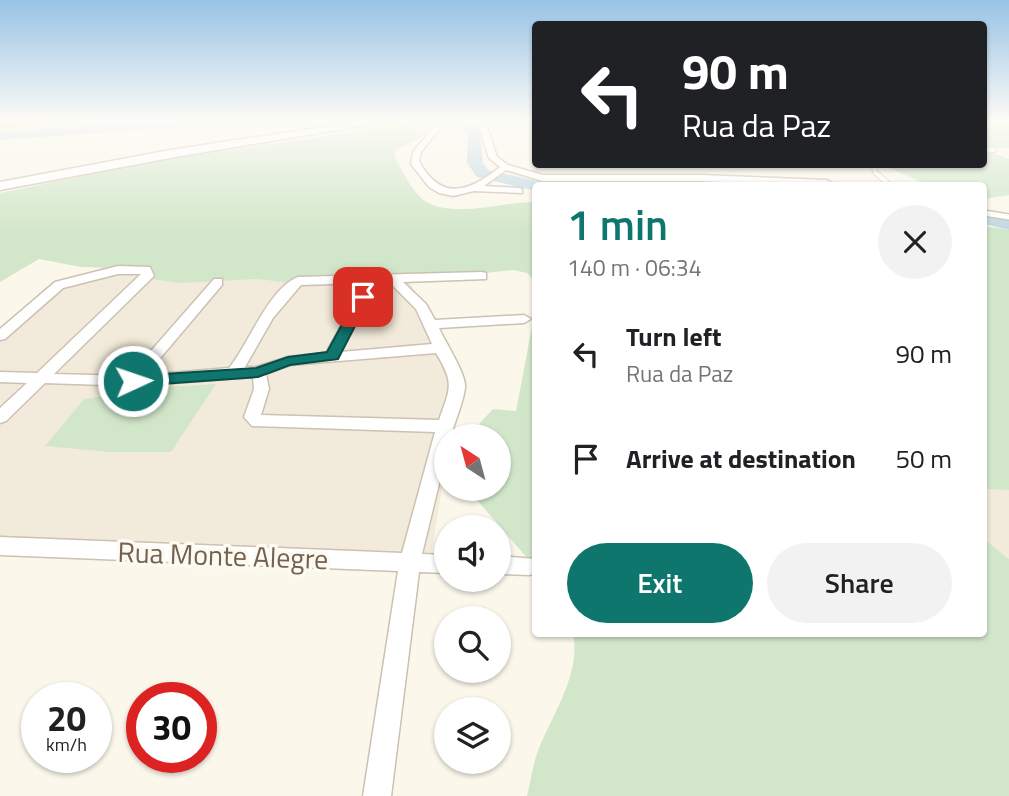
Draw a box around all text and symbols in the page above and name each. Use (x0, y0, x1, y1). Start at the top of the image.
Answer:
text: 90 m (682, 33, 789, 108)
icon: left (567, 49, 658, 140)
text: Rua da Paz (682, 101, 831, 149)
text: 1 min (567, 192, 668, 256)
button: close (878, 205, 952, 279)
text: 140 m · 06:34 (567, 250, 702, 285)
pin (333, 267, 393, 327)
icon: arrive (344, 278, 382, 316)
text: Turn left (626, 317, 721, 356)
text: 90 m (895, 334, 952, 373)
icon: left (567, 335, 605, 373)
position arrow (96, 344, 170, 418)
text: Rua da Paz (626, 356, 733, 391)
north arrow (434, 424, 511, 500)
map controls (434, 424, 511, 774)
text: Arrive at destination (626, 439, 856, 478)
text: 50 m (895, 439, 952, 478)
icon: arrive (567, 440, 605, 478)
button: sound (434, 515, 511, 592)
street label: Rua Monte Alegre (117, 530, 329, 580)
button: Exit (567, 543, 753, 623)
button: Share (767, 543, 952, 623)
button: search (434, 606, 511, 683)
speed limit sign: 30 (126, 682, 217, 773)
text: 20 (47, 691, 86, 745)
button: layers (434, 697, 511, 774)
text: km/h (46, 731, 87, 758)

